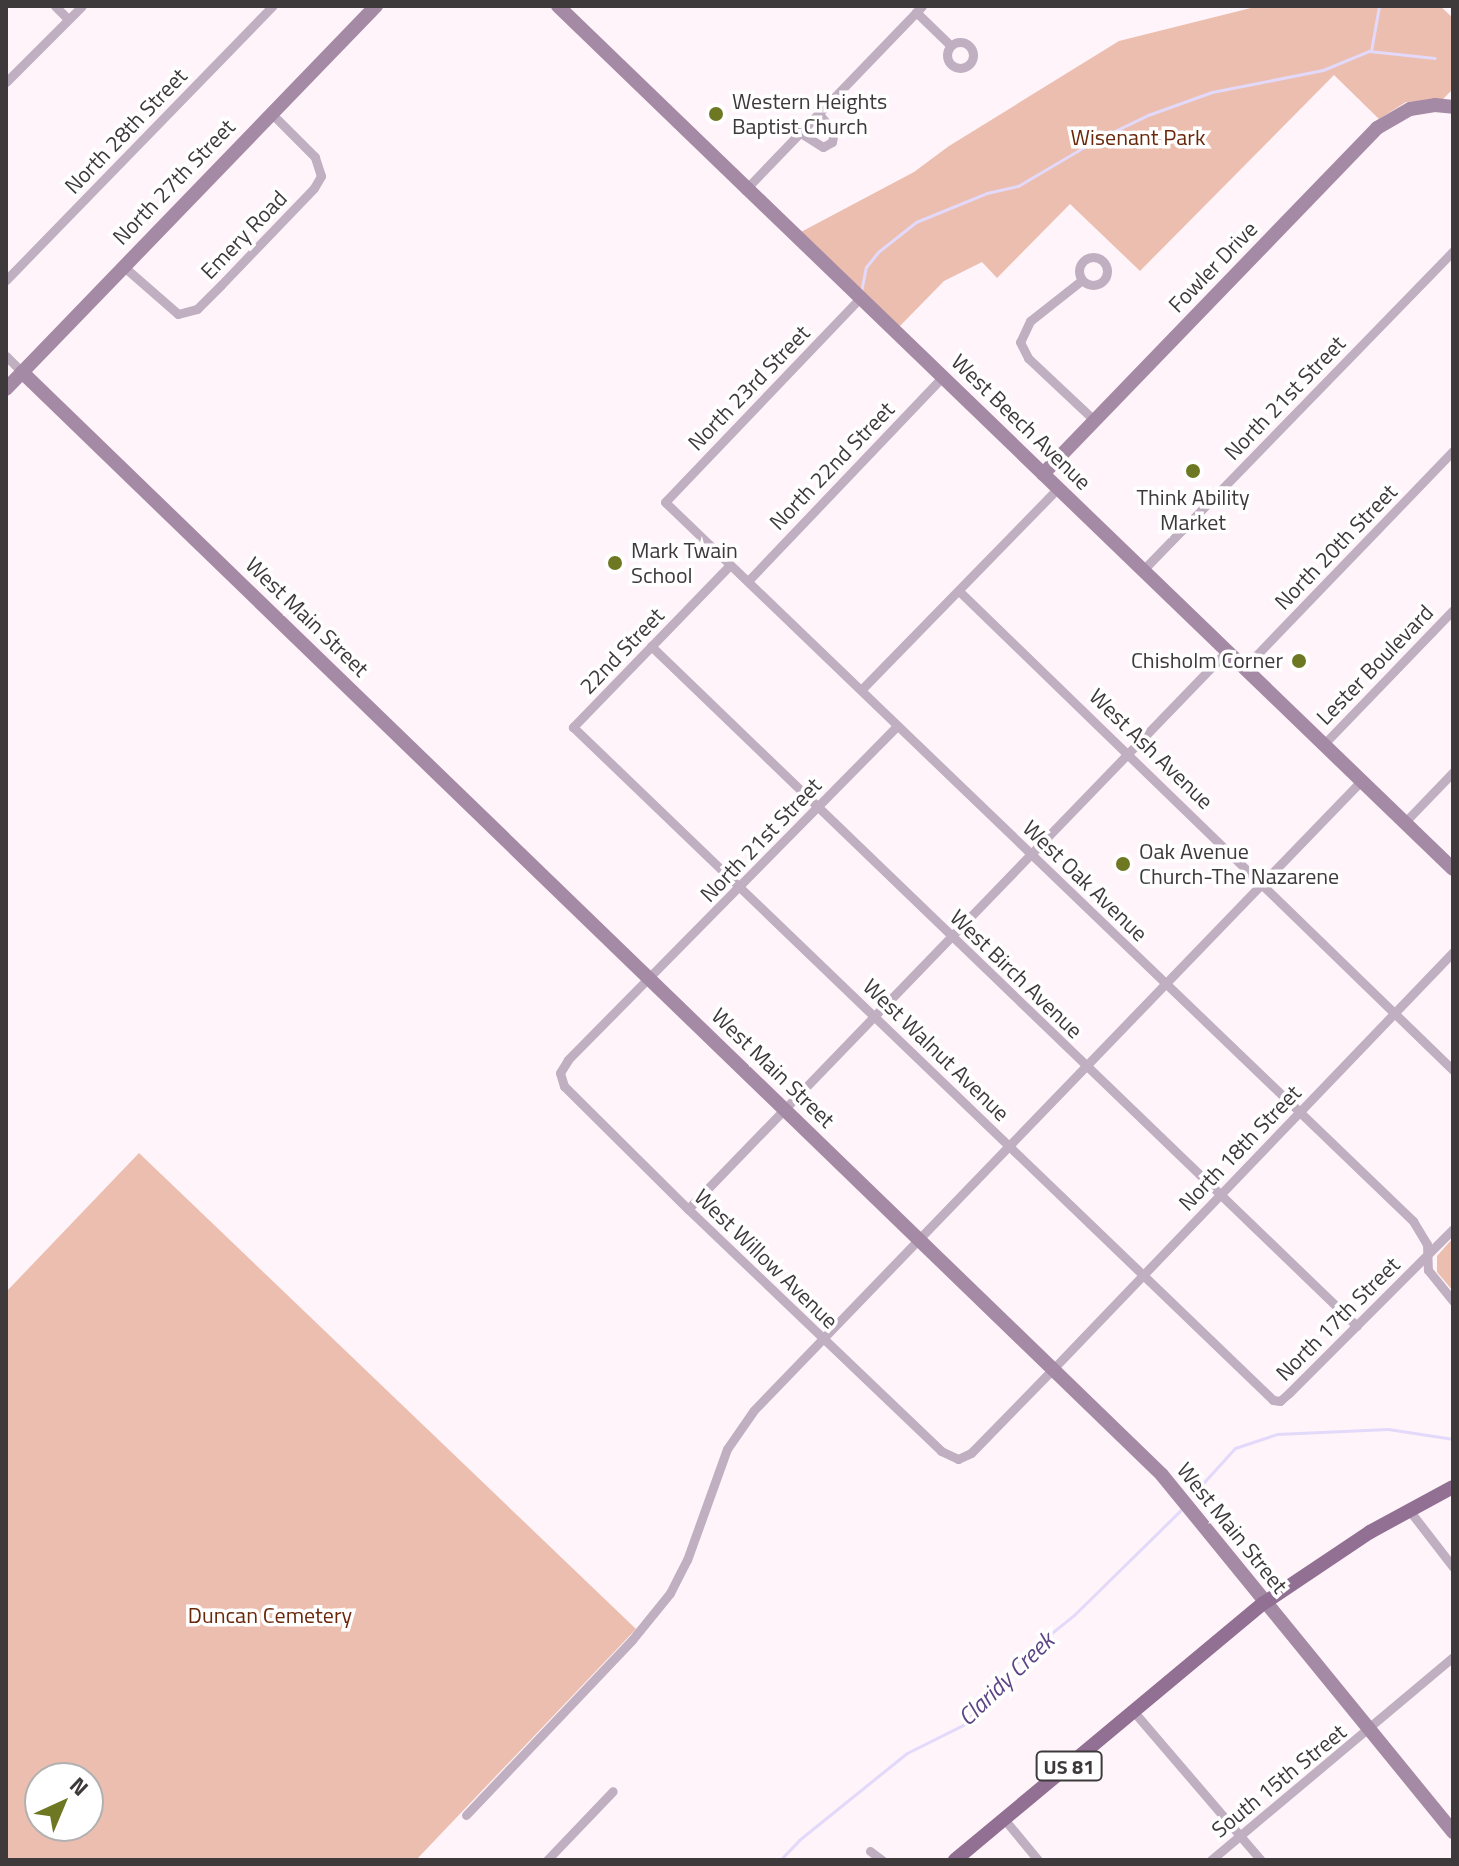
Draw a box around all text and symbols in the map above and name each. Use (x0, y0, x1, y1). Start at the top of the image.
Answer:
street label: North 28th Street (60, 63, 192, 199)
place label: Western Heights Baptist Church (732, 88, 887, 140)
marker: Western Heights Baptist Church (707, 105, 725, 123)
street label: North 27th Street (108, 114, 240, 250)
park label: Wisenant Park (1071, 125, 1205, 151)
street label: Emery Road (195, 185, 293, 285)
street label: Fowler Drive (1163, 216, 1263, 318)
street label: North 23rd Street (683, 320, 815, 456)
street label: North 21st Street (1219, 330, 1351, 466)
street label: West Beech Avenue (946, 349, 1096, 495)
street label: North 22nd Street (764, 396, 900, 536)
marker: Think Ability Market (1184, 462, 1202, 480)
street label: North 20th Street (1270, 479, 1402, 615)
place label: Think Ability Market (1136, 484, 1250, 536)
place label: Mark Twain School (631, 537, 738, 588)
street label: West Main Street (240, 552, 374, 682)
marker: Mark Twain School (606, 554, 624, 572)
street label: Lester Boulevard (1311, 600, 1439, 730)
street label: 22nd Street (574, 602, 670, 700)
place label: Chisholm Corner (1131, 648, 1283, 674)
marker: Chisholm Corner (1290, 652, 1308, 670)
street label: West Ash Avenue (1084, 683, 1218, 815)
street label: North 21st Street (695, 772, 827, 908)
street label: West Oak Avenue (1017, 815, 1153, 947)
place label: Oak Avenue Church-The Nazarene (1139, 838, 1339, 890)
marker: Oak Avenue Church-The Nazarene (1114, 855, 1132, 873)
street label: West Birch Avenue (944, 904, 1088, 1044)
street label: West Walnut Avenue (857, 973, 1015, 1127)
street label: West Main Street (706, 1003, 840, 1133)
street label: North 18th Street (1174, 1080, 1306, 1216)
street label: West Willow Avenue (689, 1184, 843, 1334)
street label: North 17th Street (1271, 1252, 1405, 1386)
street label: West Main Street (1171, 1457, 1293, 1599)
park label: Duncan Cemetery (188, 1603, 352, 1629)
water label: Claridy Creek (952, 1626, 1060, 1732)
street label: South 15th Street (1206, 1719, 1352, 1843)
road number: US 81 (1035, 1750, 1103, 1782)
north arrow (24, 1762, 104, 1842)
text: N (62, 1769, 97, 1804)

